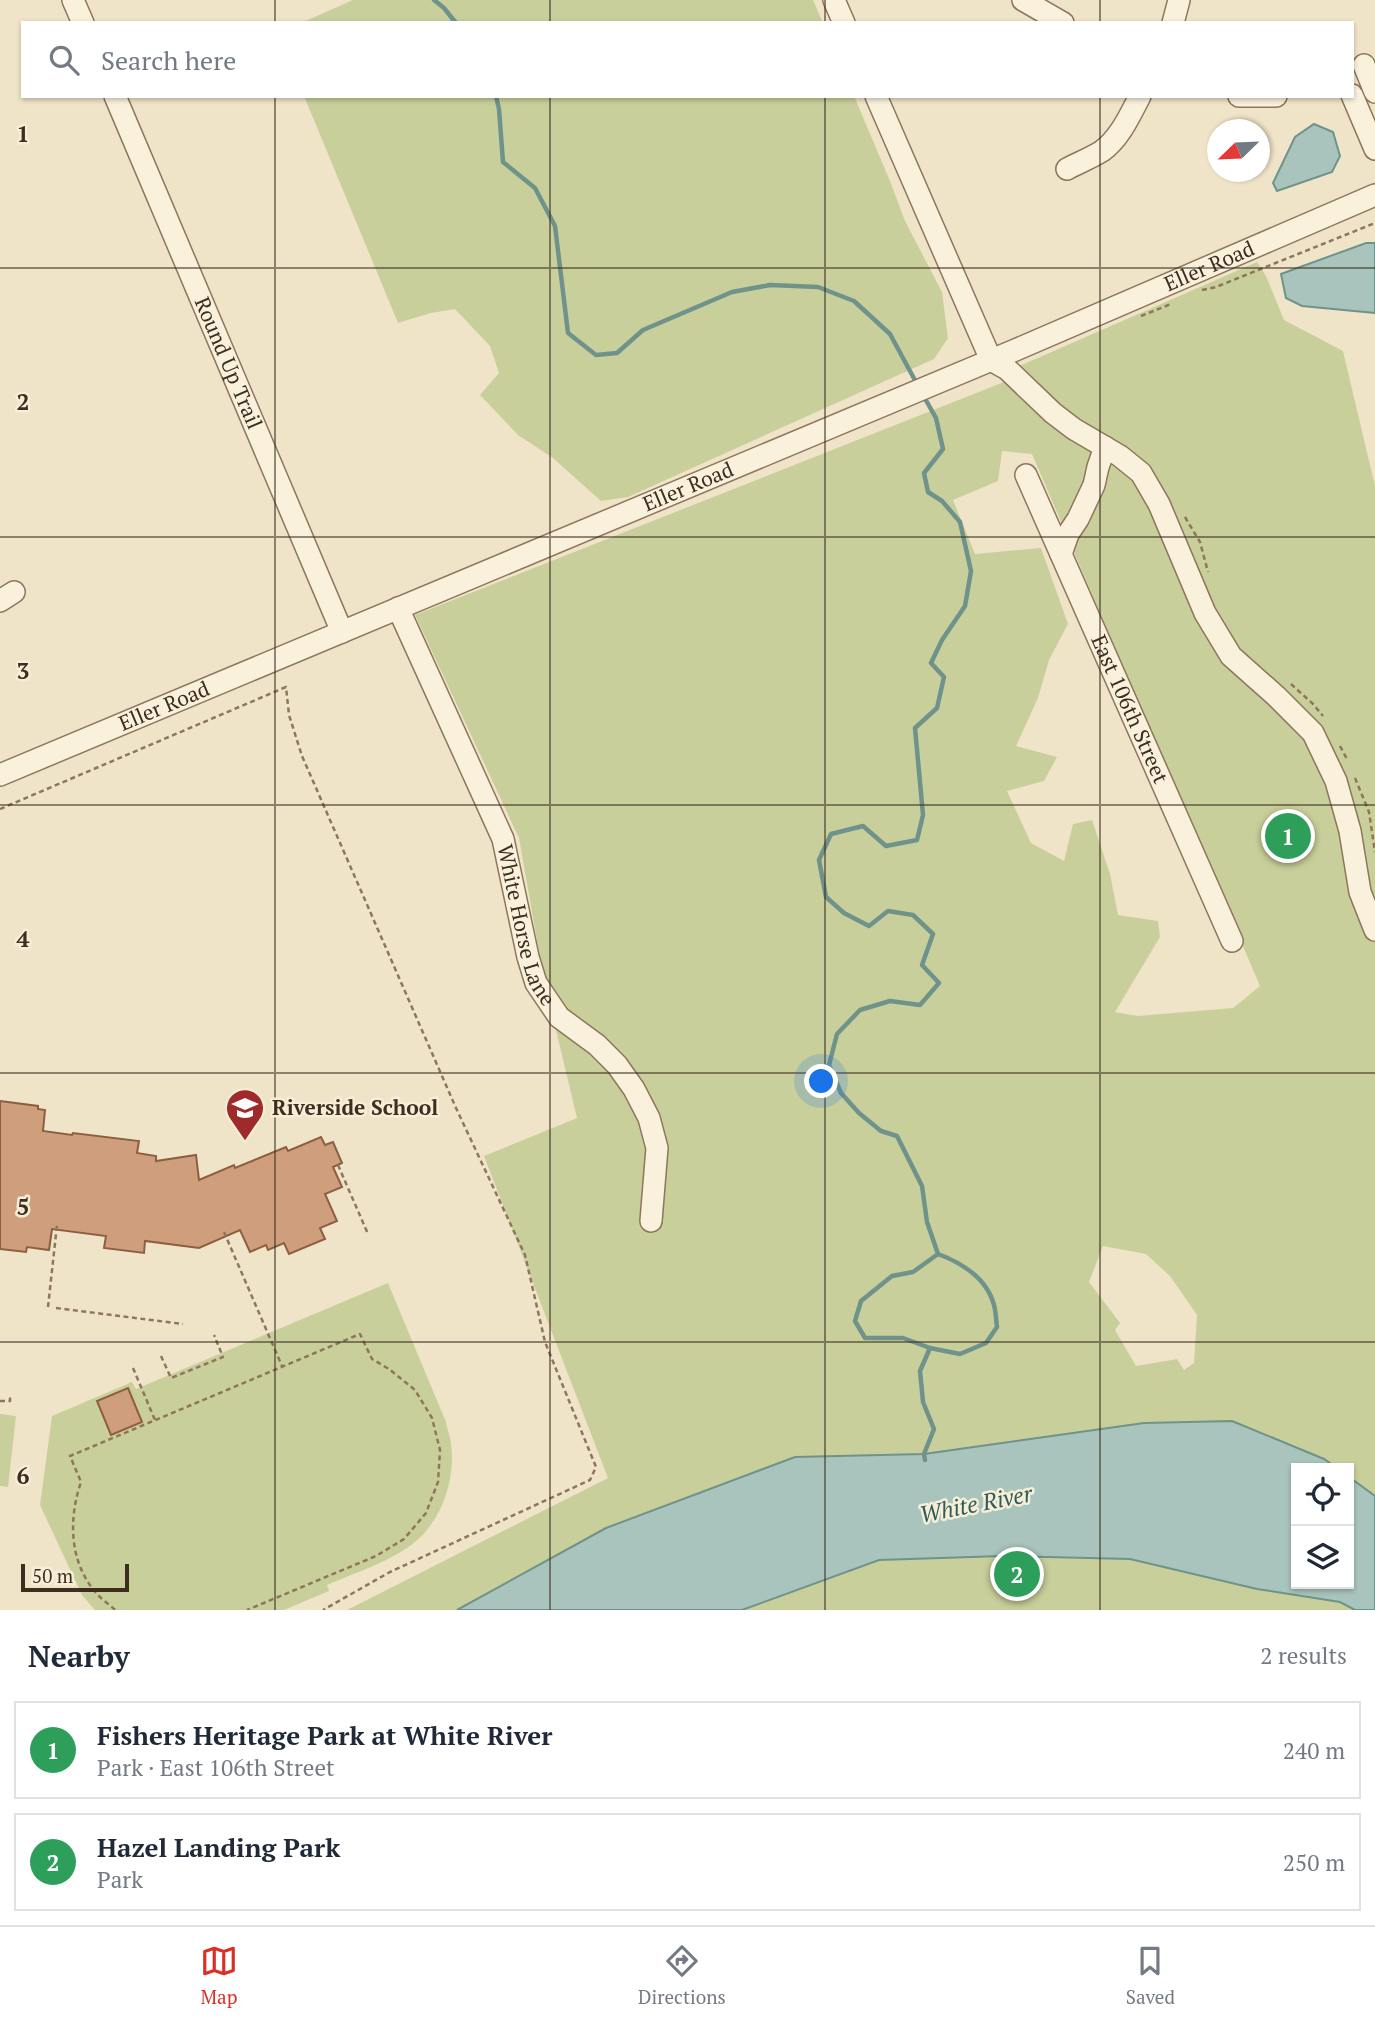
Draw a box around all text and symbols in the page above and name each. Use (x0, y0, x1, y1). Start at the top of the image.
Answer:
search box (21, 21, 1354, 98)
icon: search (45, 41, 83, 79)
text: Search here (101, 43, 236, 77)
text: 1 (17, 118, 30, 149)
north arrow (1207, 119, 1270, 182)
street label: Eller Road (1160, 234, 1259, 297)
street label: Round Up Trail (189, 292, 269, 433)
text: 2 (17, 386, 30, 417)
street label: Eller Road (638, 455, 738, 517)
street label: East 106th Street (1085, 630, 1176, 788)
text: 3 (17, 655, 30, 686)
street label: Eller Road (114, 674, 214, 737)
pin: 1 (1265, 810, 1311, 862)
street label: White Horse Lane (492, 842, 562, 1011)
text: 4 (17, 923, 30, 954)
your location (804, 1064, 838, 1098)
school or university icon: Riverside School (224, 1087, 266, 1142)
place label: Riverside School (272, 1093, 438, 1121)
text: 5 (17, 1191, 30, 1222)
text: 6 (17, 1460, 30, 1491)
map controls (1291, 1463, 1354, 1589)
button: locate (1291, 1463, 1354, 1526)
water label: White River (917, 1477, 1036, 1530)
button: layers (1291, 1526, 1354, 1589)
pin: 2 (994, 1548, 1040, 1600)
scale bar (21, 1561, 130, 1593)
text: 50 m (32, 1563, 73, 1588)
text: Nearby (28, 1636, 130, 1676)
text: 2 results (1260, 1640, 1347, 1671)
text: Fishers Heritage Park at White River (97, 1718, 552, 1752)
text: 1 (47, 1735, 60, 1766)
text: 240 m (1283, 1735, 1345, 1766)
text: Park · East 106th Street (97, 1752, 335, 1783)
text: Hazel Landing Park (97, 1830, 340, 1864)
text: 2 (47, 1847, 60, 1878)
text: 250 m (1283, 1847, 1345, 1878)
text: Park (97, 1864, 143, 1895)
tab: Map (200, 1942, 238, 2009)
tab: Directions (638, 1942, 726, 2009)
tab: Saved (1126, 1942, 1175, 2009)

